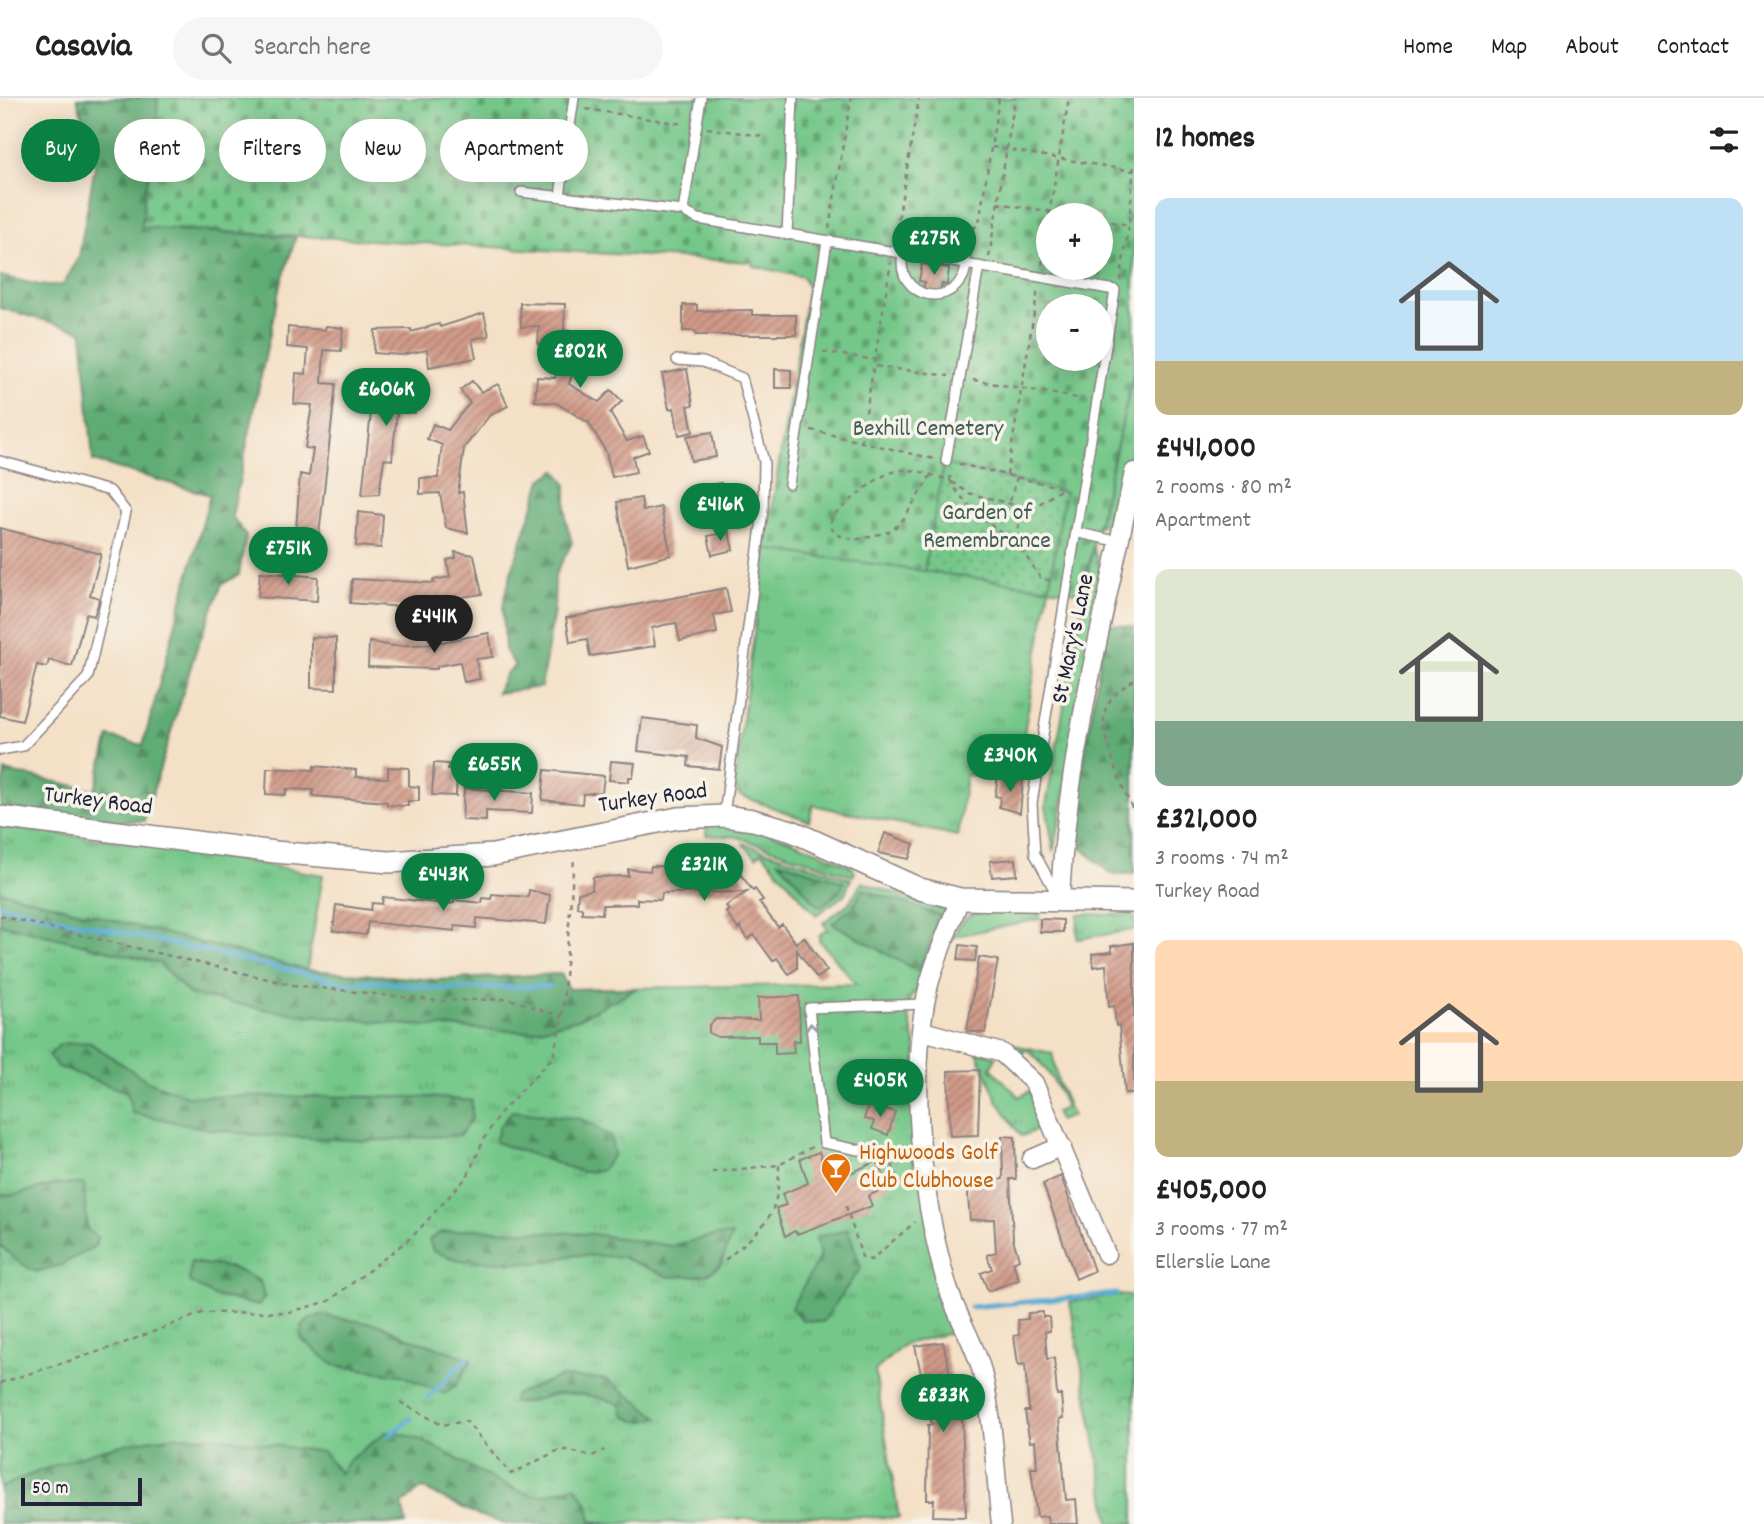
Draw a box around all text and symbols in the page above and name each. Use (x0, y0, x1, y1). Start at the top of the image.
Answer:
search box (173, 17, 663, 80)
text: Casavia (35, 25, 131, 72)
icon: search (197, 29, 235, 67)
text: Search here (253, 30, 371, 67)
text: Home (1403, 31, 1453, 65)
text: Map (1491, 31, 1527, 65)
text: About (1565, 31, 1619, 65)
text: Contact (1657, 31, 1729, 65)
chip: Buy (21, 119, 100, 182)
chip: Rent (114, 119, 205, 182)
chip: Filters (219, 119, 326, 182)
chip: New (340, 119, 426, 182)
chip: Apartment (440, 119, 588, 182)
text: 12 homes (1155, 119, 1255, 162)
icon: filters (1705, 121, 1743, 159)
map controls (1036, 203, 1113, 371)
button: + (1036, 203, 1113, 280)
pin: £275K (885, 218, 983, 277)
text: £275K (908, 223, 960, 256)
icon: home (1386, 243, 1512, 369)
button: − (1036, 294, 1113, 371)
pin: £802K (531, 330, 629, 390)
text: £802K (553, 336, 607, 369)
pin: £606K (337, 368, 435, 428)
text: £606K (357, 374, 415, 407)
park label: Bexhill Cemetery (853, 413, 1005, 447)
text: £441,000 (1155, 429, 1256, 472)
text: 2 rooms · 80 m² (1155, 472, 1292, 505)
pin: £416K (671, 484, 769, 543)
text: £416K (696, 489, 744, 522)
park label: Garden of Remembrance (923, 497, 1051, 559)
text: Apartment (1155, 505, 1251, 538)
pin: £751K (239, 528, 337, 587)
text: £751K (265, 533, 311, 566)
street label: St Mary's Lane (1044, 571, 1104, 707)
pin: £441K (385, 596, 483, 655)
text: £441K (411, 601, 457, 634)
icon: home (1386, 614, 1512, 740)
pin: £340K (961, 734, 1059, 794)
text: £340K (983, 740, 1037, 773)
pin: £655K (445, 744, 543, 803)
text: £655K (467, 749, 521, 782)
street label: Turkey Road (596, 775, 710, 823)
street label: Turkey Road (42, 778, 154, 826)
text: £321,000 (1155, 800, 1258, 843)
text: 3 rooms · 74 m² (1155, 843, 1289, 876)
pin: £321K (655, 844, 753, 903)
text: £321K (680, 849, 728, 882)
pin: £443K (394, 854, 492, 913)
text: £443K (417, 859, 469, 892)
text: Turkey Road (1155, 876, 1260, 909)
icon: home (1386, 985, 1512, 1111)
one-way arrow (804, 1023, 819, 1034)
pin: £405K (831, 1060, 929, 1119)
text: £405K (853, 1065, 907, 1098)
place label: Highwoods Golf Club Clubhouse (859, 1137, 998, 1199)
bar icon: Highwoods Golf Club Clubhouse (819, 1151, 853, 1195)
text: £405,000 (1155, 1171, 1267, 1214)
text: 3 rooms · 77 m² (1155, 1214, 1288, 1247)
text: Ellerslie Lane (1155, 1247, 1271, 1280)
pin: £833K (894, 1374, 992, 1434)
text: £833K (917, 1380, 969, 1413)
scale bar (21, 1475, 142, 1507)
text: 50 m (32, 1476, 69, 1503)

